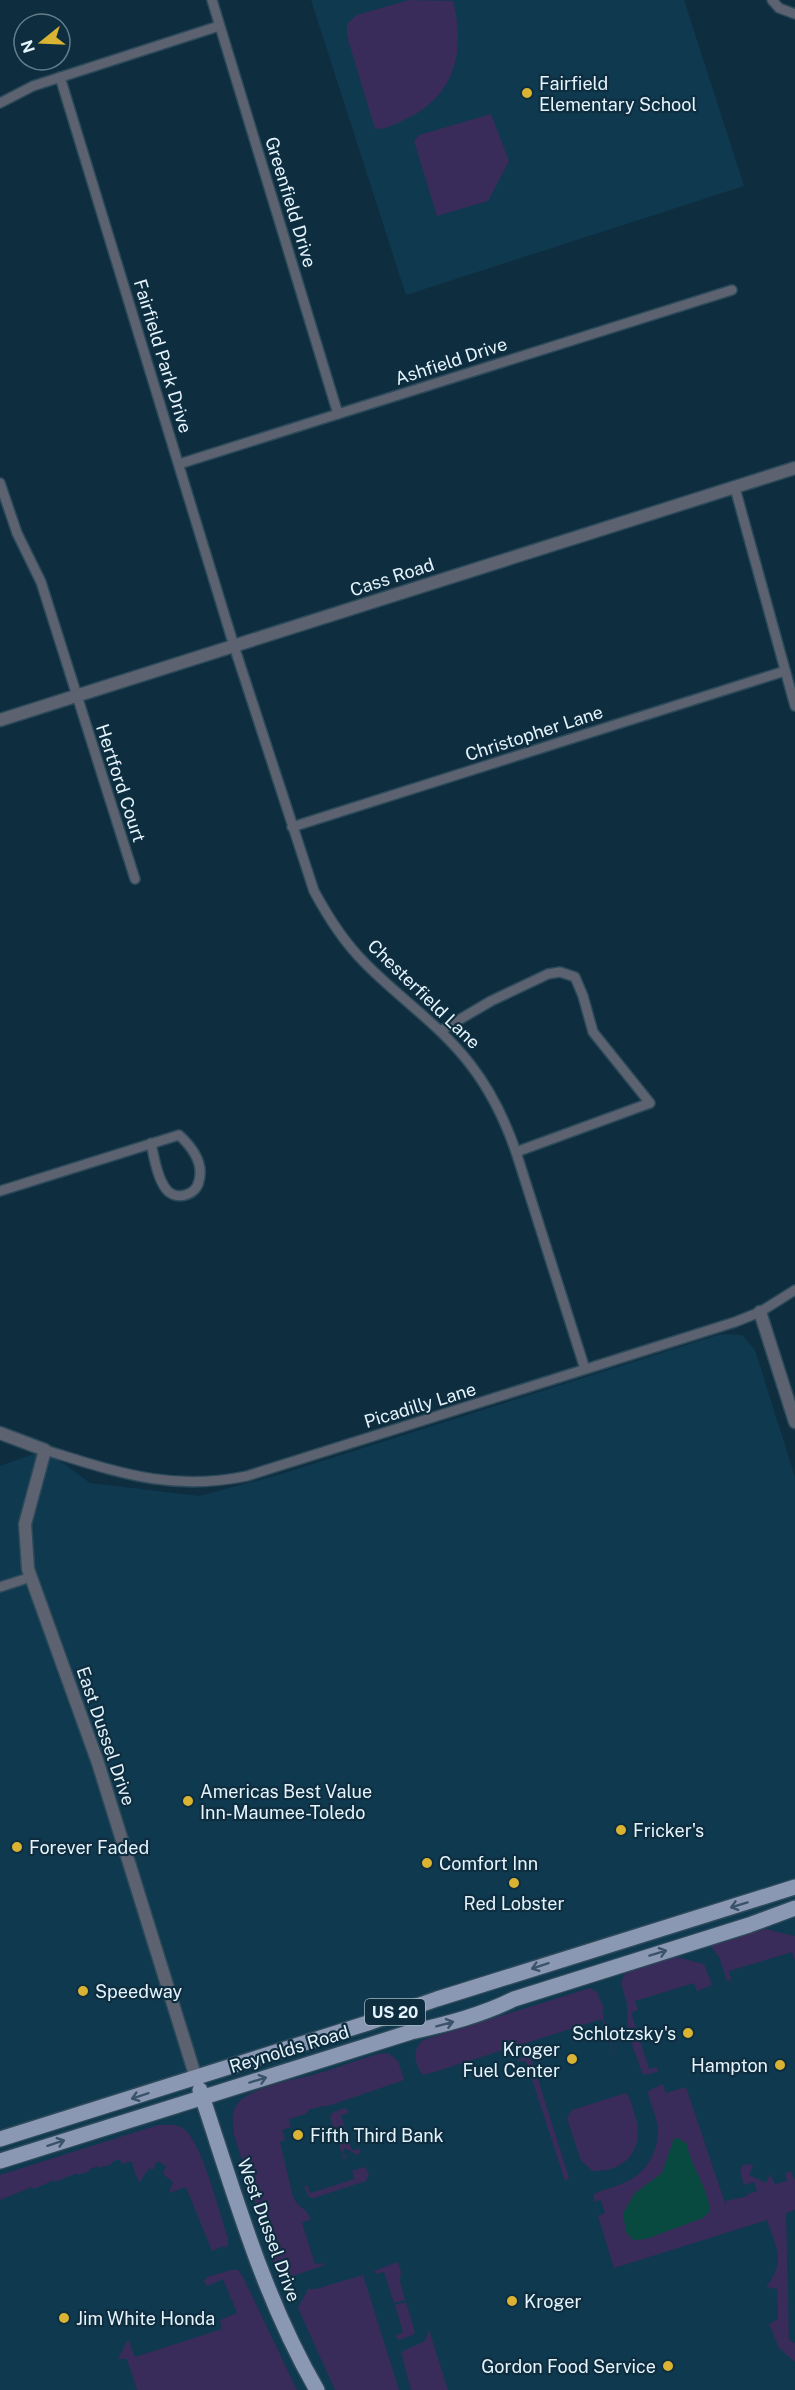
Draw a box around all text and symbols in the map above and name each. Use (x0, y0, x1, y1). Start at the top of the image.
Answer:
north arrow (12, 12, 72, 72)
text: N (17, 38, 39, 55)
place label: Fairfield Elementary School (539, 73, 697, 115)
marker: Fairfield Elementary School (520, 86, 534, 100)
street label: Greenfield Drive (261, 134, 321, 270)
street label: Fairfield Park Drive (130, 277, 196, 435)
street label: Ashfield Drive (392, 333, 510, 389)
street label: Cass Road (347, 554, 437, 600)
street label: Christopher Lane (463, 701, 605, 765)
street label: Hertford Court (92, 721, 150, 845)
street label: Chesterfield Lane (363, 935, 485, 1053)
street label: Picadilly Lane (362, 1378, 478, 1432)
street label: East Dussel Drive (72, 1664, 140, 1808)
place label: Americas Best Value Inn-Maumee-Toledo (200, 1781, 372, 1823)
marker: Americas Best Value Inn-Maumee-Toledo (181, 1794, 195, 1808)
place label: Fricker's (633, 1820, 704, 1841)
marker: Fricker's (614, 1823, 628, 1837)
place label: Forever Faded (29, 1837, 149, 1858)
marker: Forever Faded (10, 1840, 24, 1854)
place label: Comfort Inn (439, 1853, 538, 1874)
marker: Comfort Inn (420, 1856, 434, 1870)
marker: Red Lobster (507, 1876, 521, 1890)
place label: Red Lobster (464, 1893, 564, 1914)
one-way arrow (730, 1900, 749, 1911)
one-way arrow (648, 1947, 667, 1958)
one-way arrow (531, 1961, 550, 1972)
place label: Speedway (95, 1981, 182, 2002)
marker: Speedway (76, 1984, 90, 1998)
road number: US 20 (365, 1999, 425, 2025)
one-way arrow (435, 2018, 454, 2029)
street label: Reynolds Road (227, 2021, 351, 2077)
place label: Schlotzsky's (572, 2023, 676, 2044)
marker: Schlotzsky's (681, 2026, 695, 2040)
place label: Kroger Fuel Center (462, 2039, 560, 2081)
marker: Kroger Fuel Center (565, 2052, 579, 2066)
place label: Hampton (691, 2055, 768, 2076)
marker: Hampton (773, 2058, 787, 2072)
one-way arrow (248, 2073, 267, 2084)
one-way arrow (131, 2091, 150, 2102)
place label: Fifth Third Bank (310, 2125, 444, 2146)
marker: Fifth Third Bank (291, 2128, 305, 2142)
one-way arrow (46, 2137, 65, 2148)
street label: West Dussel Drive (233, 2155, 305, 2305)
place label: Kroger (524, 2291, 581, 2312)
marker: Kroger (505, 2294, 519, 2308)
place label: Jim White Honda (76, 2308, 215, 2329)
marker: Jim White Honda (57, 2311, 71, 2325)
place label: Gordon Food Service (481, 2356, 656, 2377)
marker: Gordon Food Service (661, 2359, 675, 2373)

